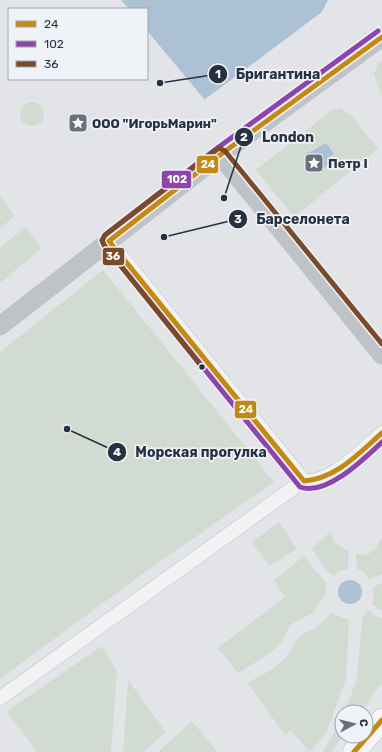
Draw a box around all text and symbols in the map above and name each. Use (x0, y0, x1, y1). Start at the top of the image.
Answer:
legend (8, 8, 148, 80)
text: 24 (44, 17, 59, 31)
text: 102 (44, 37, 64, 51)
text: 36 (44, 57, 58, 71)
callout: Бригантина (208, 61, 328, 87)
text: Бригантина (236, 66, 320, 83)
text: 1 (215, 67, 221, 81)
place icon: ООО "ИгорьМарин" (67, 112, 89, 134)
place label: ООО "ИгорьМарин" (92, 116, 217, 131)
callout: London (234, 124, 322, 150)
text: London (262, 129, 314, 146)
text: 2 (240, 130, 248, 144)
place icon: Петр I (303, 152, 325, 174)
line badge: 24 (196, 155, 219, 174)
place label: Петр I (328, 156, 368, 171)
text: 24 (201, 158, 216, 171)
line badge: 102 (161, 170, 192, 189)
text: 102 (167, 173, 187, 186)
callout: Барселонета (228, 206, 358, 232)
text: Барселонета (256, 211, 350, 228)
text: 3 (234, 212, 242, 226)
line badge: 36 (102, 247, 125, 266)
text: 36 (106, 250, 120, 263)
unlabelled marker (197, 362, 207, 372)
line badge: 24 (234, 400, 257, 419)
text: 24 (239, 403, 254, 416)
callout: Морская прогулка (107, 439, 274, 465)
text: Морская прогулка (135, 444, 267, 461)
text: 4 (113, 445, 121, 459)
north arrow (334, 704, 374, 744)
text: С (357, 718, 370, 728)

